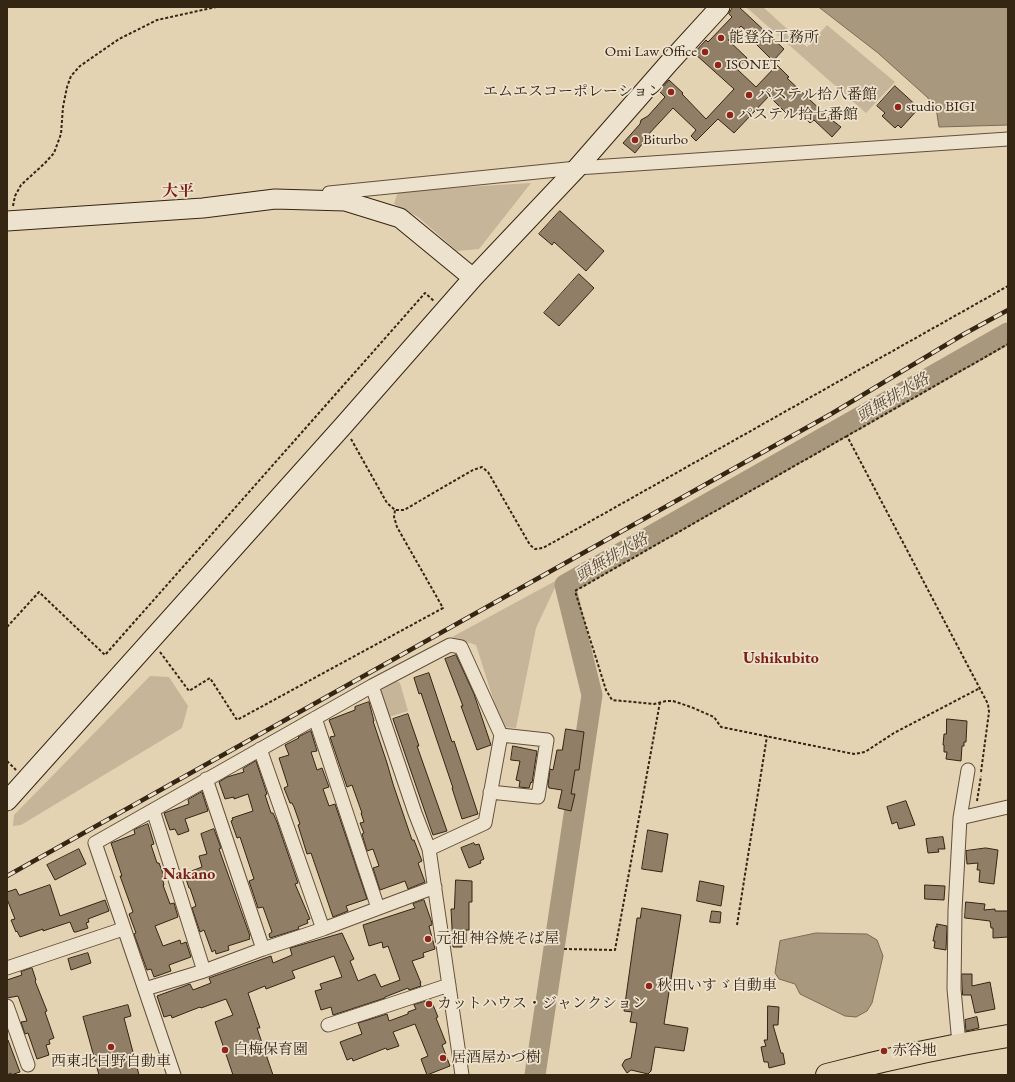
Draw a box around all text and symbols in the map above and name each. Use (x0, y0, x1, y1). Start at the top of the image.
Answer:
place label: 能登谷工務所 (729, 29, 819, 47)
marker: 能登谷工務所 (716, 33, 726, 43)
place label: Omi Law Office (605, 43, 697, 61)
marker: Omi Law Office (700, 47, 710, 57)
place label: ISONET (726, 56, 780, 74)
marker: ISONET (713, 60, 723, 70)
place label: エムエスコーポレーション (483, 83, 663, 101)
place label: パステル拾八番館 (757, 86, 877, 104)
marker: エムエスコーポレーション (666, 87, 676, 97)
marker: パステル拾八番館 (744, 90, 754, 100)
place label: studio BIGI (906, 98, 975, 116)
marker: studio BIGI (893, 102, 903, 112)
place label: パステル拾七番館 (738, 106, 858, 124)
marker: パステル拾七番館 (725, 110, 735, 120)
place label: Biturbo (643, 131, 688, 149)
marker: Biturbo (630, 135, 640, 145)
district label: 大平 (162, 182, 194, 202)
water label: 頭無排水路 (854, 370, 932, 426)
water label: 頭無排水路 (573, 530, 651, 586)
district label: Ushikubito (743, 649, 819, 669)
district label: Nakano (163, 865, 215, 885)
place label: 元祖 神谷焼そば屋 (436, 930, 559, 948)
marker: 元祖 神谷焼そば屋 (423, 934, 433, 944)
place label: 秋田いすゞ自動車 (657, 977, 777, 995)
marker: 秋田いすゞ自動車 (644, 981, 654, 991)
place label: カットハウス・ジャンクション (437, 995, 647, 1013)
marker: カットハウス・ジャンクション (424, 999, 434, 1009)
place label: 白梅保育園 (233, 1041, 308, 1059)
marker: 西東北日野自動車 (106, 1042, 116, 1052)
place label: 赤谷地 (892, 1042, 937, 1060)
marker: 白梅保育園 (220, 1045, 230, 1055)
marker: 赤谷地 (879, 1046, 889, 1056)
place label: 居酒屋かづ樹 (451, 1049, 541, 1067)
place label: 西東北日野自動車 (51, 1053, 171, 1071)
marker: 居酒屋かづ樹 (438, 1053, 448, 1063)

